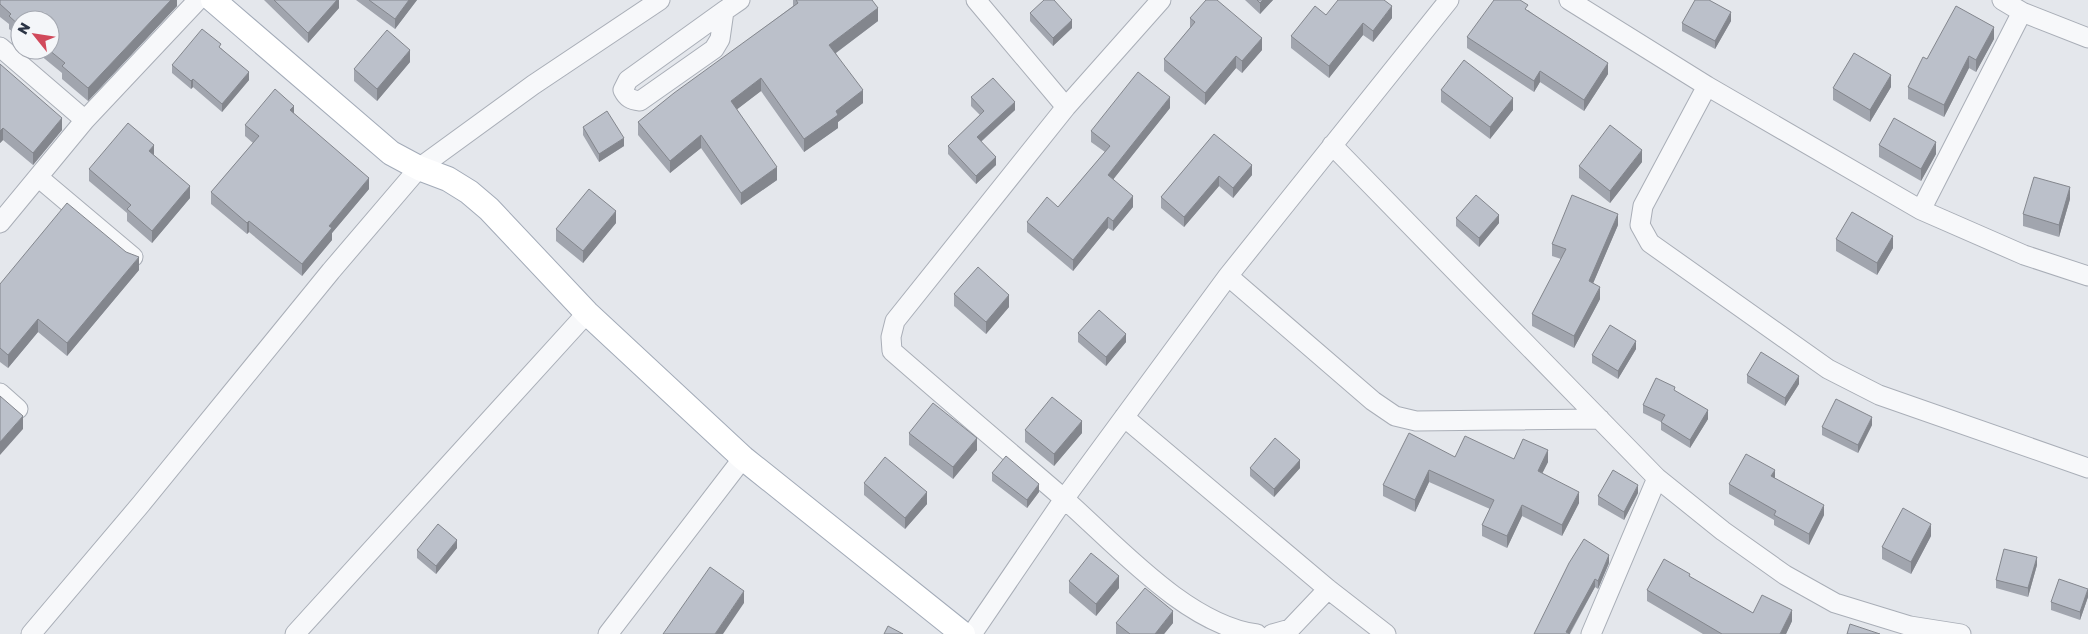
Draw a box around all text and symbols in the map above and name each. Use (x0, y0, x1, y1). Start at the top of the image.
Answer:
north arrow (10, 10, 60, 60)
text: N (13, 19, 33, 37)

